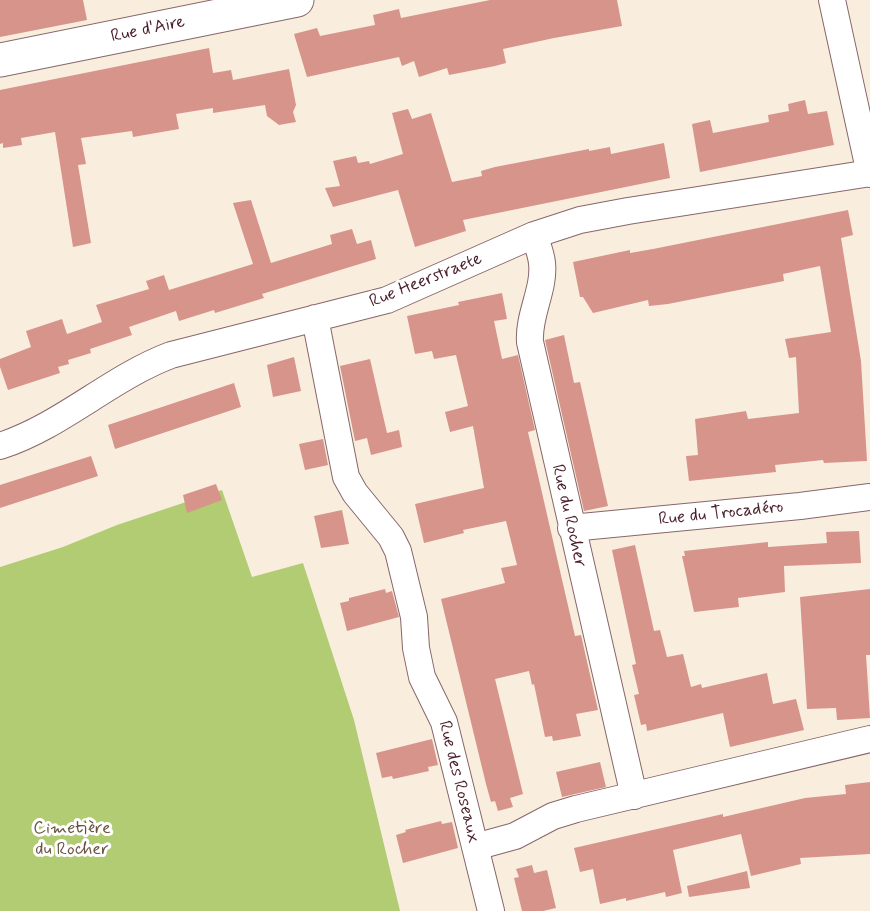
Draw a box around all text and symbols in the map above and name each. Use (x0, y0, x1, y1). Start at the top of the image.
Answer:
street label: Rue d'Aire (109, 12, 187, 48)
street label: Rue Heerstraete (366, 249, 486, 313)
street label: Rue du Rocher (546, 462, 590, 570)
street label: Rue du Trocadéro (657, 497, 785, 531)
street label: Rue des Roseaux (432, 719, 484, 845)
park label: Cimetière du Rocher (33, 818, 111, 860)

